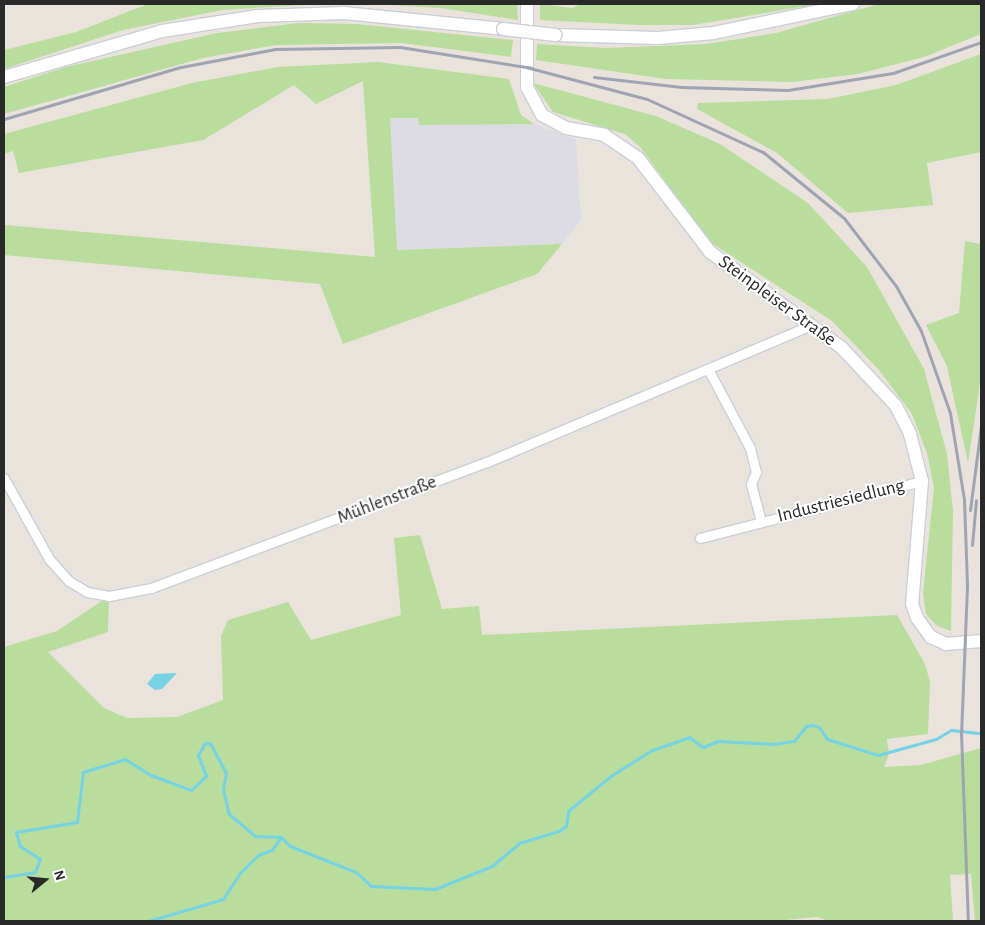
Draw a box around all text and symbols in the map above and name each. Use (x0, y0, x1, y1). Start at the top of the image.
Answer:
street label: Steinpleiser Straße (714, 251, 840, 351)
street label: Mühlenstraße (334, 471, 440, 529)
street label: Industriesiedlung (775, 474, 907, 528)
north arrow (20, 855, 70, 905)
text: N (51, 869, 67, 882)

